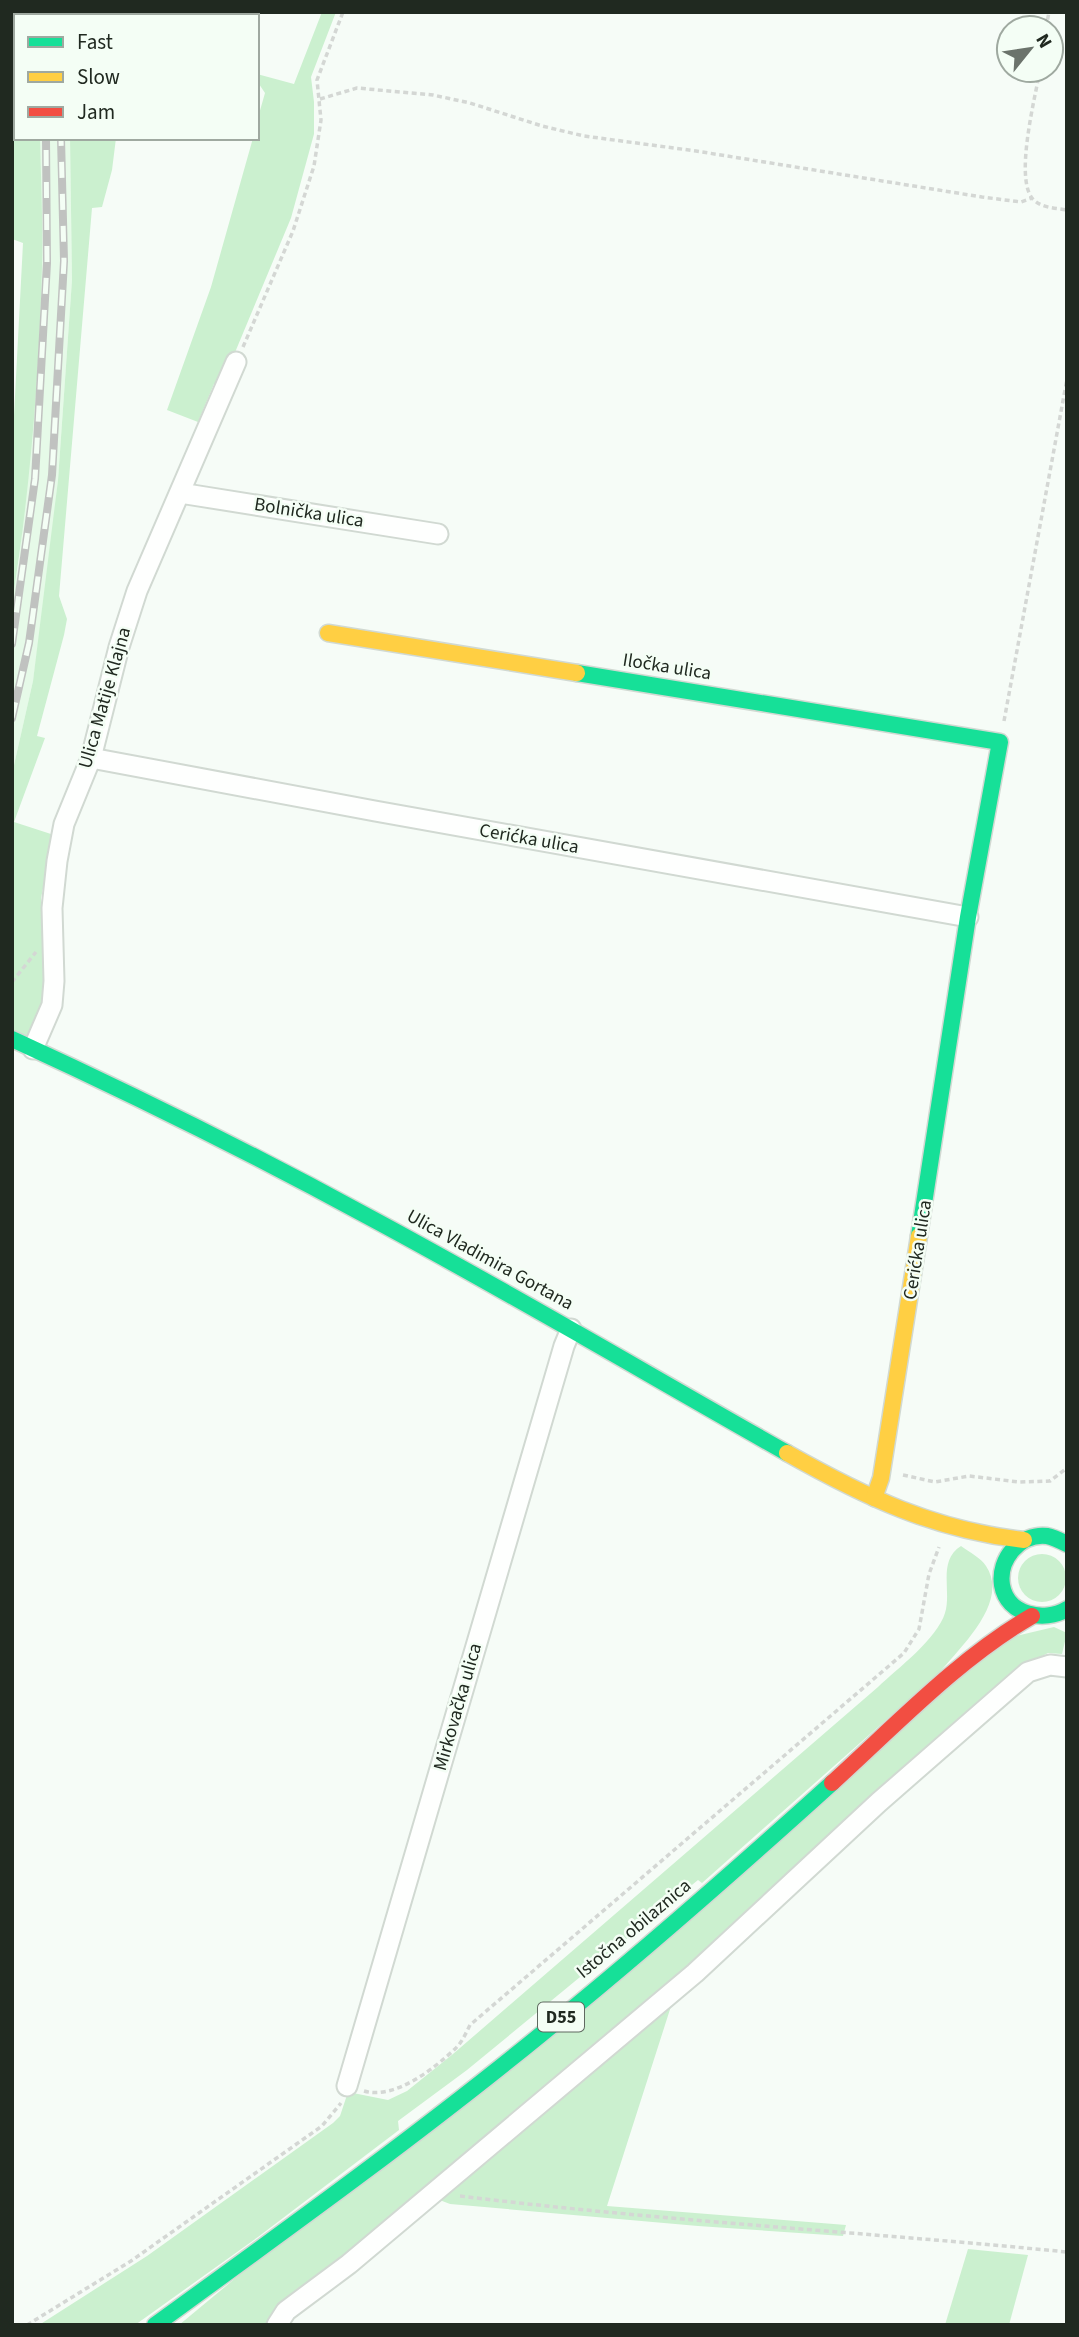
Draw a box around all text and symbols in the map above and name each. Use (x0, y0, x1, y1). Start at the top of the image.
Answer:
legend (14, 14, 259, 140)
north arrow (995, 14, 1065, 84)
text: Fast (77, 27, 113, 57)
text: N (1029, 29, 1058, 53)
text: Slow (77, 62, 120, 92)
text: Jam (77, 97, 115, 127)
street label: Bolnička ulica (252, 491, 366, 535)
street label: Ulica Matije Klajna (72, 624, 138, 772)
street label: Iločka ulica (621, 647, 713, 687)
street label: Cerićka ulica (477, 817, 581, 861)
street label: Cerićka ulica (897, 1198, 939, 1302)
street label: Ulica Vladimira Gortana (402, 1203, 578, 1317)
street label: Mirkovačka ulica (427, 1640, 489, 1774)
street label: Istočna obilaznica (571, 1873, 697, 1985)
road number: D55 (538, 2003, 584, 2032)

